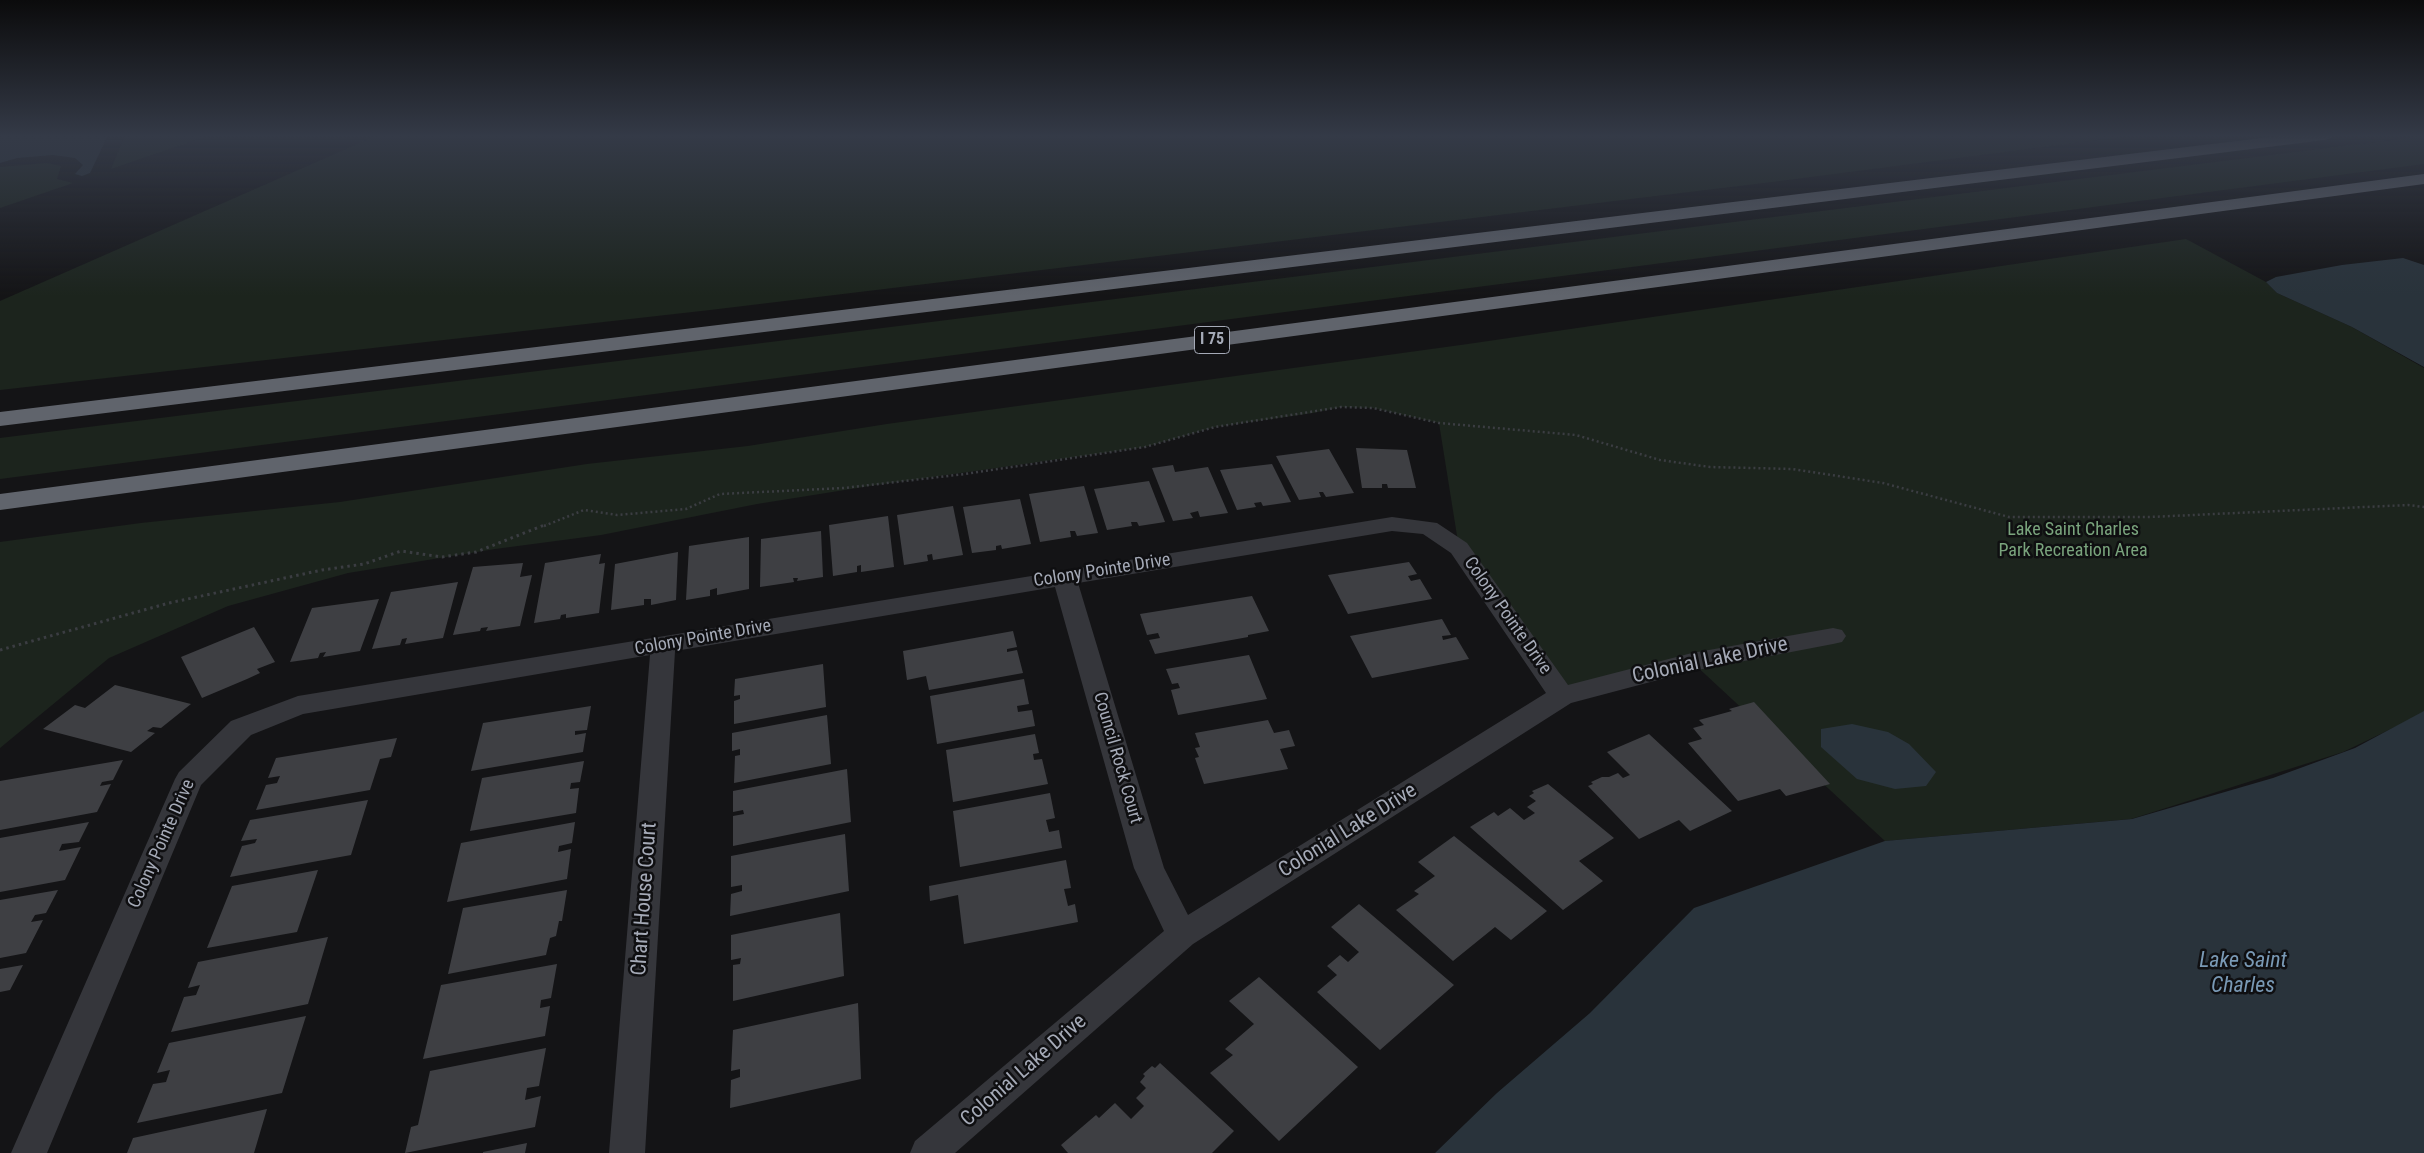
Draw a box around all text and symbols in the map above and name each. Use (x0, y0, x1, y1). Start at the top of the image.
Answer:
road number: I 75 (1194, 326, 1230, 354)
park label: Lake Saint Charles Park Recreation Area (1998, 519, 2148, 562)
street label: Colony Pointe Drive (1032, 550, 1172, 592)
street label: Colony Pointe Drive (1458, 553, 1556, 679)
street label: Colony Pointe Drive (633, 615, 773, 661)
street label: Colonial Lake Drive (1630, 632, 1790, 690)
street label: Council Rock Court (1088, 690, 1146, 826)
street label: Colony Pointe Drive (124, 776, 200, 912)
street label: Colonial Lake Drive (1274, 778, 1422, 884)
street label: Chart House Court (627, 821, 663, 977)
water label: Lake Saint Charles (2199, 948, 2287, 999)
street label: Colonial Lake Drive (956, 1010, 1092, 1132)

